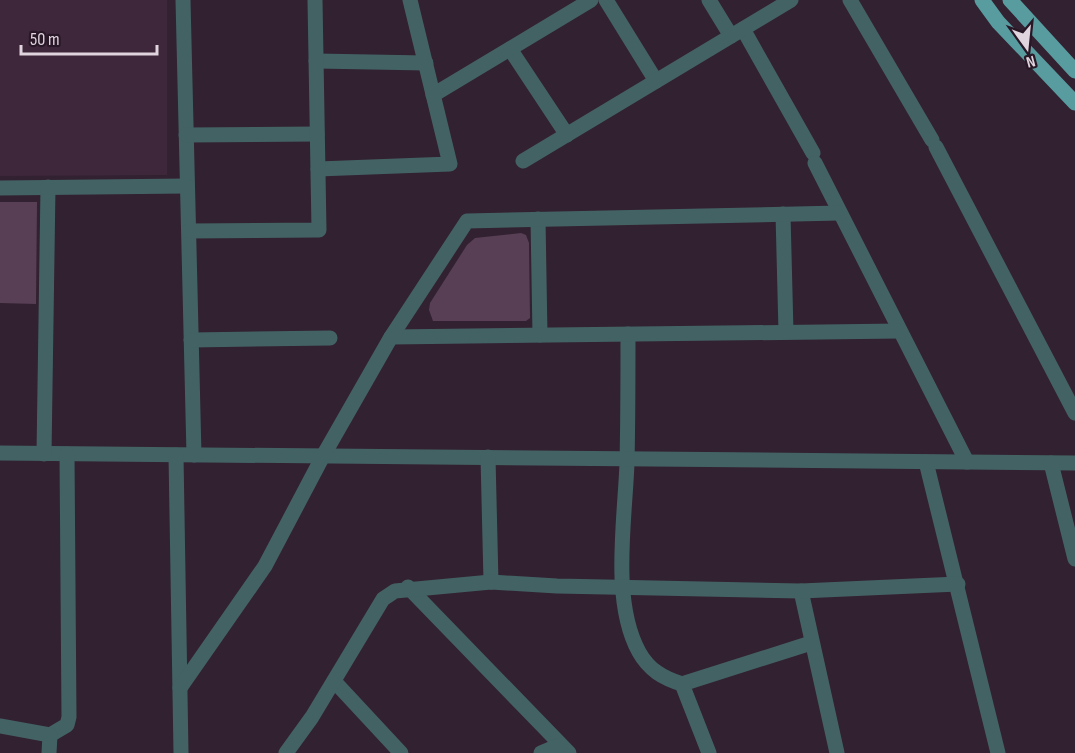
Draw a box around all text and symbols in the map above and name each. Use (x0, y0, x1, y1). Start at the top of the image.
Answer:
scale bar (21, 18, 158, 56)
north arrow (997, 18, 1057, 78)
text: 50 m (30, 29, 60, 50)
text: N (1024, 51, 1037, 71)

